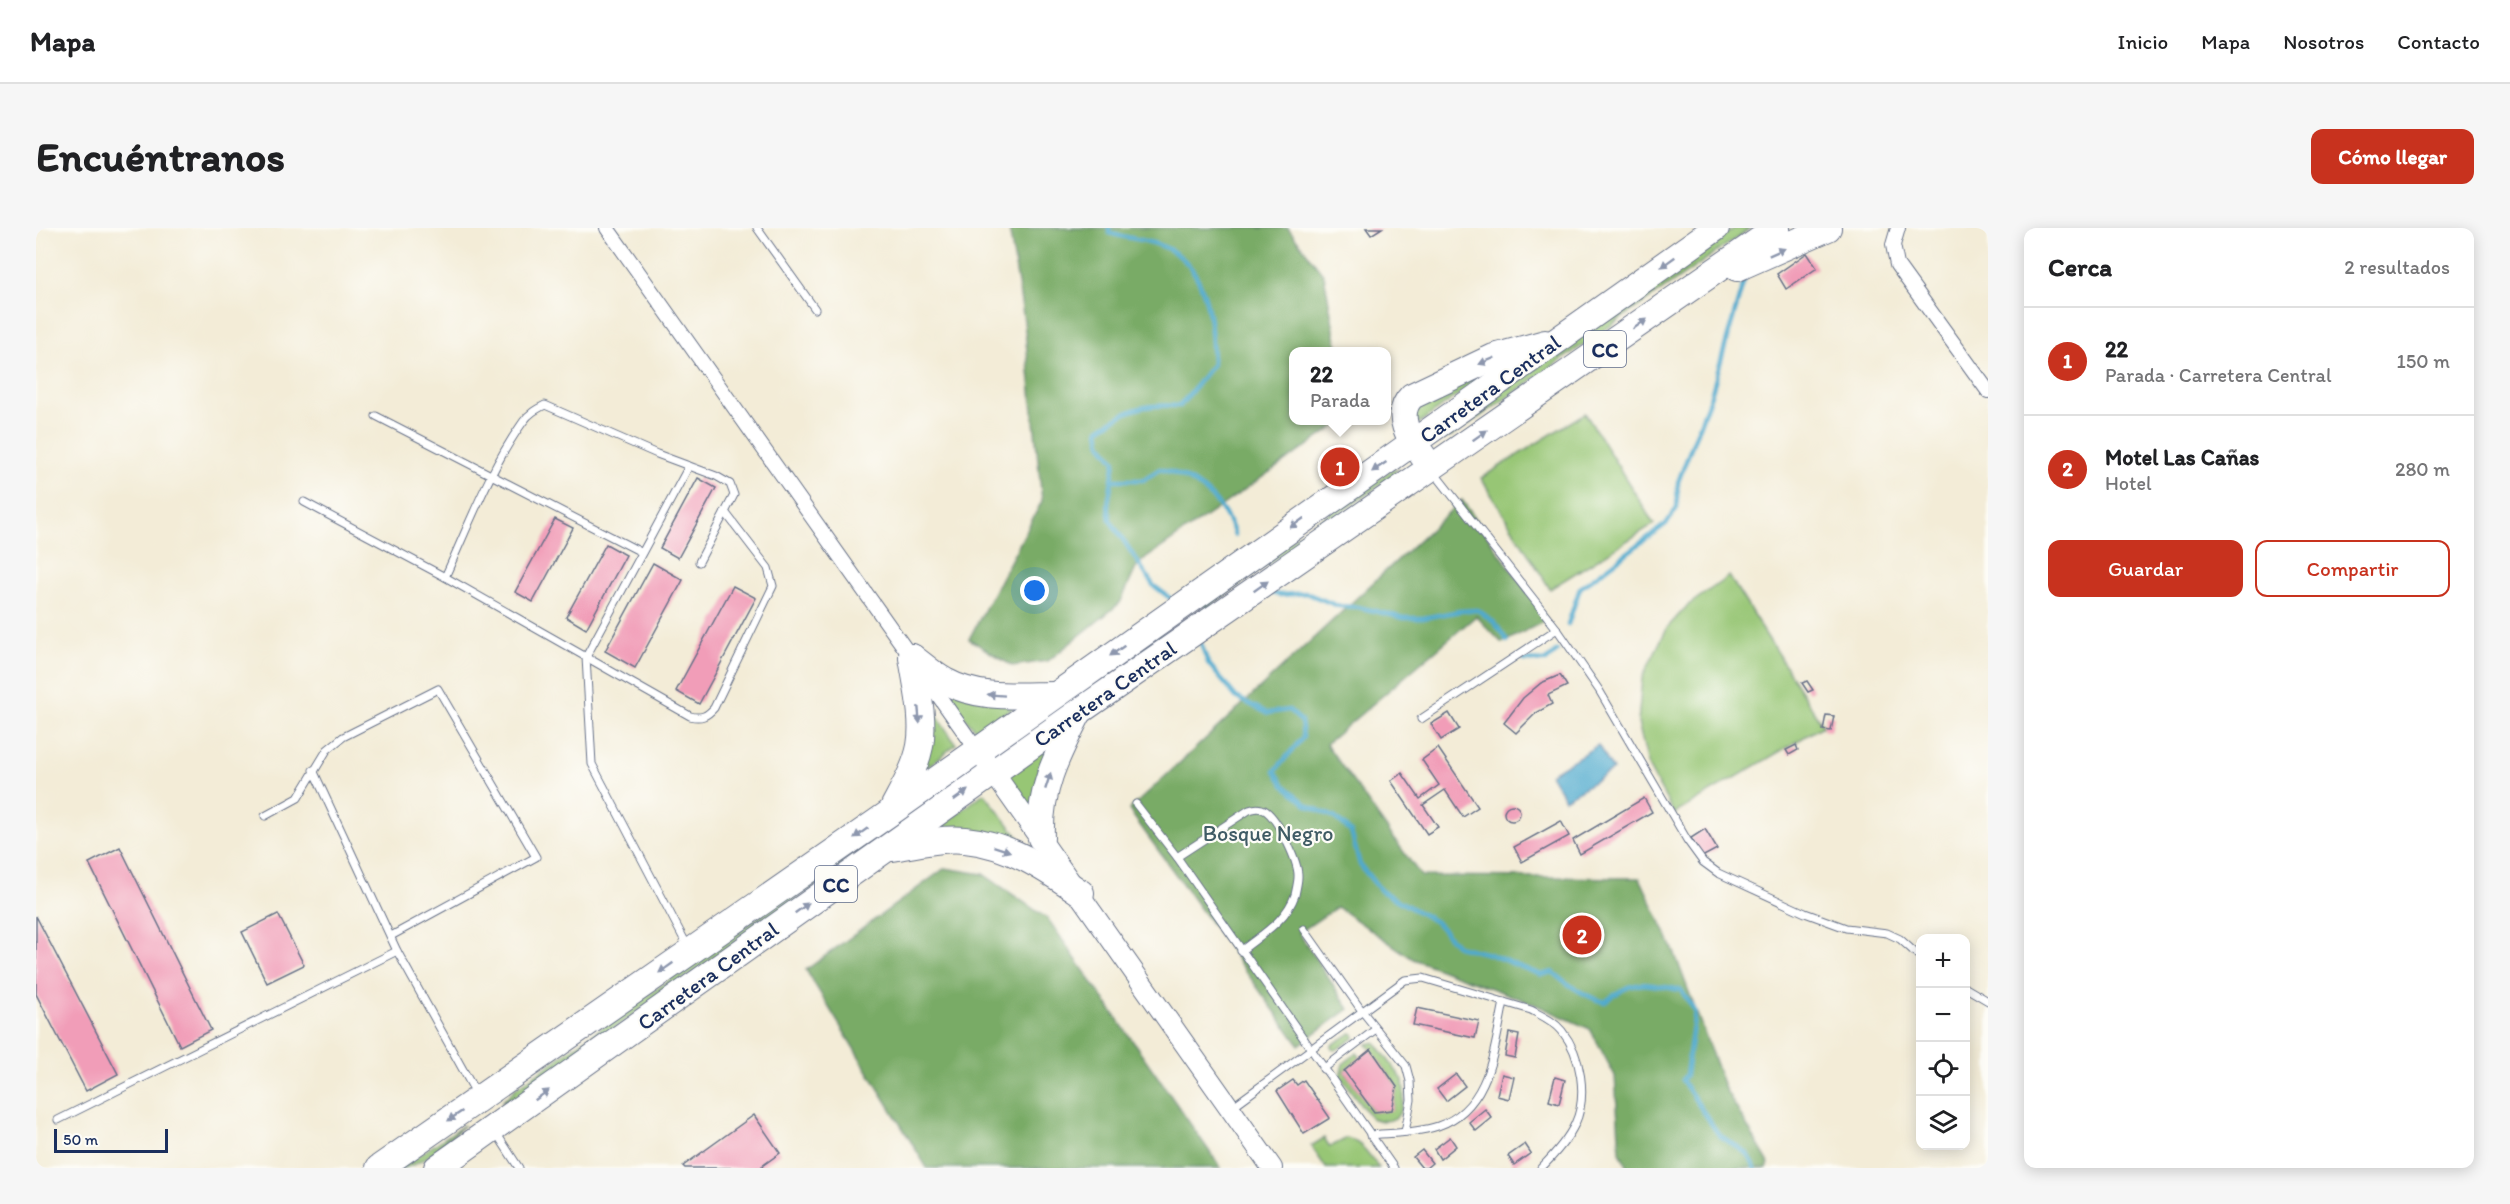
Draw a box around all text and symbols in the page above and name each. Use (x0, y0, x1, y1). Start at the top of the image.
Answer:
text: Mapa (30, 24, 95, 58)
text: Inicio (2118, 29, 2168, 54)
text: Mapa (2201, 29, 2250, 54)
text: Nosotros (2283, 29, 2364, 54)
text: Contacto (2397, 29, 2480, 54)
button: Cómo llegar (2311, 129, 2474, 184)
text: Encuéntranos (36, 131, 285, 182)
one-way arrow (1768, 247, 1786, 256)
text: Cerca (2048, 251, 2112, 283)
text: 2 resultados (2344, 255, 2450, 279)
one-way arrow (1661, 256, 1677, 268)
one-way arrow (1632, 319, 1648, 330)
street label: Carretera Central (1414, 329, 1566, 449)
road number: CC (1584, 331, 1626, 367)
text: 22 (2105, 336, 2128, 363)
popup (1289, 347, 1391, 425)
text: 1 (2063, 349, 2072, 373)
text: 150 m (2397, 349, 2450, 373)
one-way arrow (1478, 356, 1496, 366)
text: 22 (1310, 361, 1333, 388)
text: Parada · Carretera Central (2105, 363, 2332, 387)
text: Parada (1310, 388, 1370, 412)
one-way arrow (1471, 429, 1487, 441)
pin: 1 (1320, 444, 1360, 490)
text: Motel Las Cañas (2105, 444, 2259, 471)
text: 2 (2062, 457, 2073, 481)
text: 280 m (2395, 457, 2450, 481)
one-way arrow (1371, 461, 1387, 472)
text: Hotel (2105, 471, 2152, 495)
one-way arrow (1289, 517, 1305, 529)
button: Guardar (2048, 540, 2243, 597)
button: Compartir (2255, 540, 2450, 597)
your location (1020, 576, 1049, 605)
one-way arrow (1252, 580, 1268, 592)
street label: Carretera Central (1028, 635, 1182, 753)
one-way arrow (1109, 645, 1125, 657)
one-way arrow (987, 690, 1006, 700)
one-way arrow (914, 705, 924, 724)
one-way arrow (1044, 772, 1053, 790)
one-way arrow (953, 789, 969, 801)
park label: Bosque Negro (1203, 820, 1333, 847)
one-way arrow (853, 827, 869, 838)
one-way arrow (993, 845, 1011, 854)
road number: CC (815, 866, 857, 902)
one-way arrow (794, 902, 810, 914)
pin: 2 (1562, 912, 1602, 958)
street label: Carretera Central (632, 916, 784, 1036)
map controls (1916, 934, 1970, 1150)
button: + (1916, 934, 1970, 988)
one-way arrow (659, 962, 675, 974)
button: − (1916, 988, 1970, 1042)
button: locate (1916, 1042, 1970, 1096)
one-way arrow (533, 1089, 549, 1101)
button: layers (1916, 1096, 1970, 1150)
one-way arrow (447, 1110, 463, 1121)
scale bar (54, 1126, 168, 1154)
text: 50 m (63, 1130, 98, 1149)

